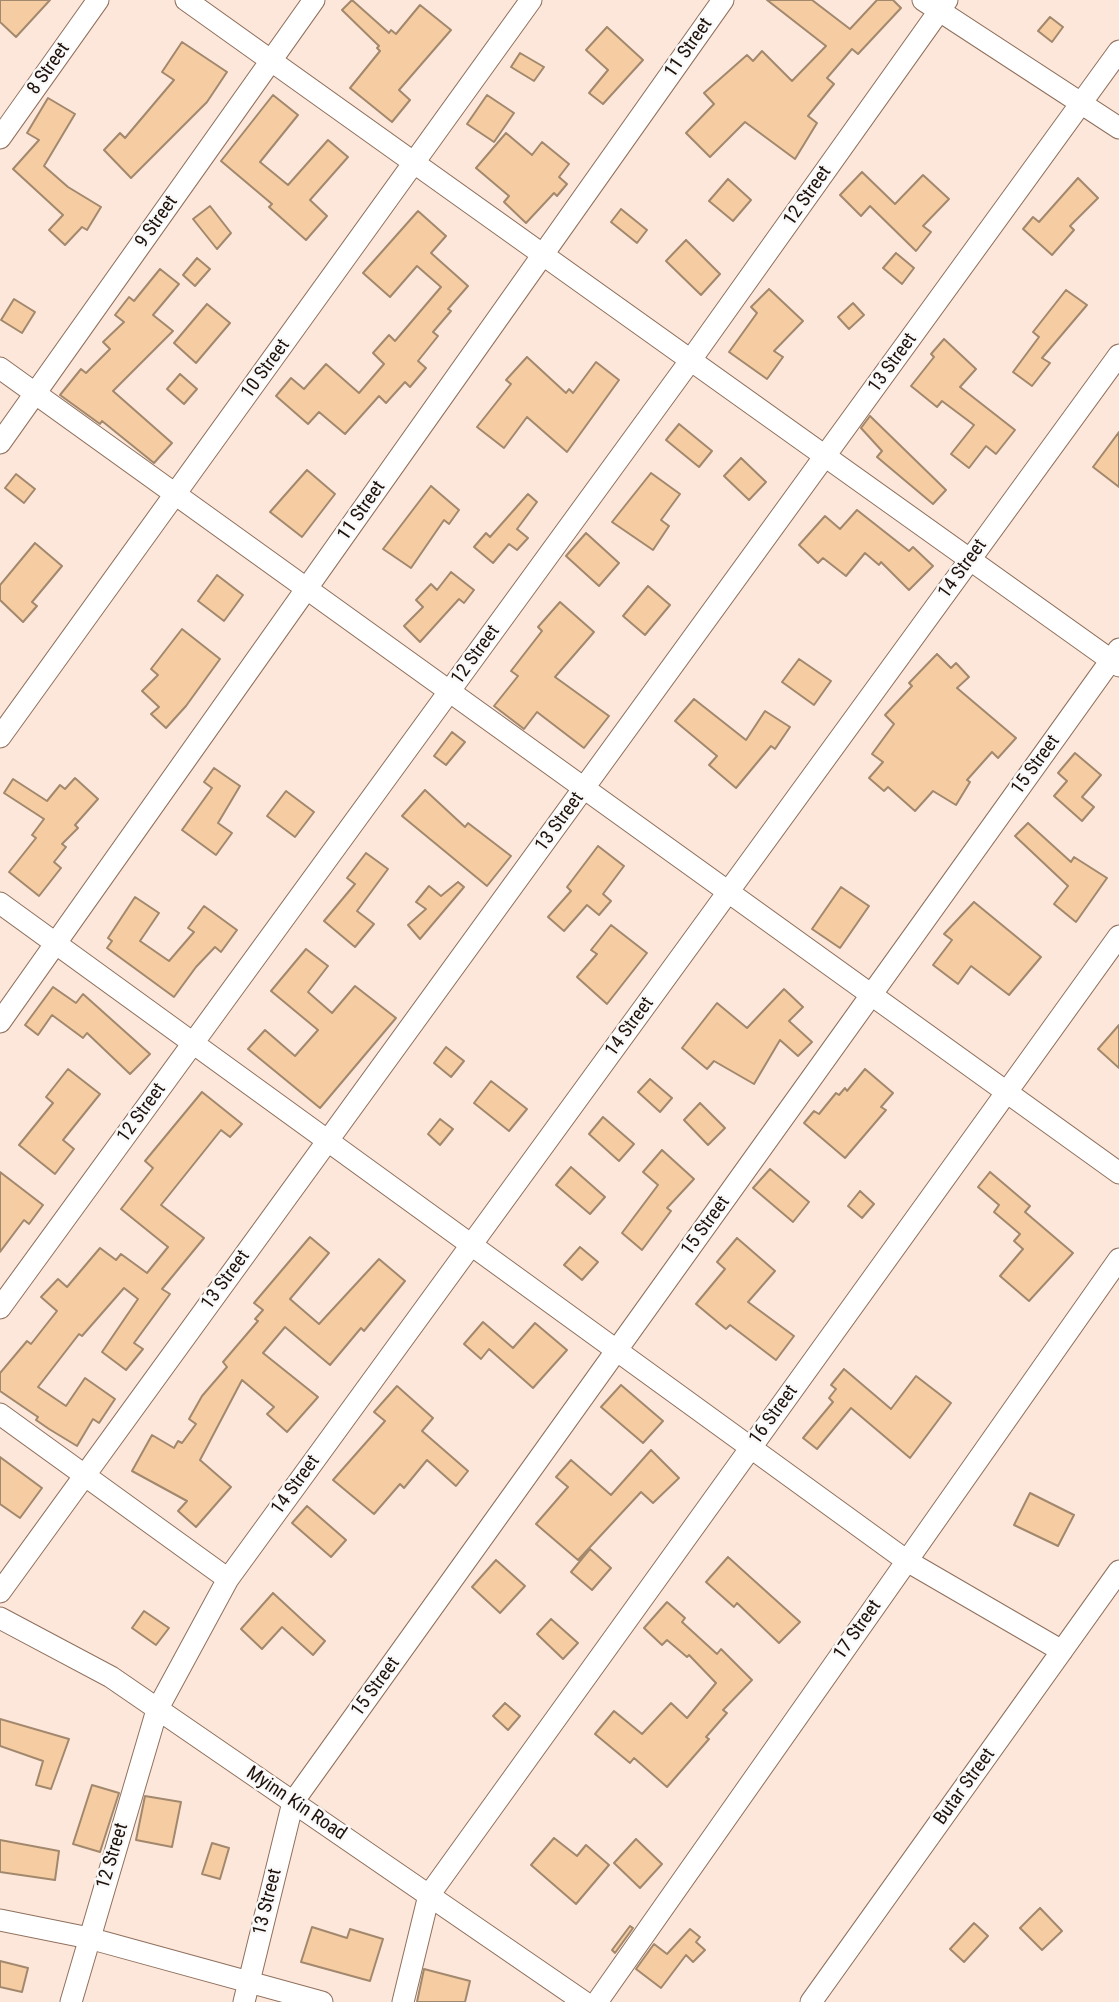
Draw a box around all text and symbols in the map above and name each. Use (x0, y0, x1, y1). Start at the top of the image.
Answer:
street label: 11 Street (660, 14, 718, 82)
street label: 8 Street (23, 39, 75, 99)
street label: 12 Street (779, 162, 837, 230)
street label: 9 Street (131, 192, 183, 252)
street label: 13 Street (864, 329, 922, 397)
street label: 10 Street (237, 335, 295, 403)
street label: 11 Street (333, 477, 391, 545)
street label: 14 Street (934, 535, 992, 603)
street label: 12 Street (447, 621, 505, 689)
street label: 15 Street (1007, 731, 1065, 799)
street label: 13 Street (531, 788, 589, 856)
street label: 14 Street (601, 993, 659, 1061)
street label: 12 Street (113, 1079, 171, 1147)
street label: 15 Street (677, 1192, 735, 1260)
street label: 13 Street (197, 1246, 255, 1314)
street label: 16 Street (745, 1381, 803, 1449)
street label: 14 Street (267, 1451, 325, 1519)
street label: 17 Street (829, 1596, 887, 1664)
street label: 15 Street (347, 1653, 405, 1721)
street label: Butar Street (930, 1744, 1000, 1830)
street label: Myinn Kin Road (242, 1762, 350, 1846)
street label: 12 Street (92, 1820, 134, 1892)
street label: 13 Street (249, 1866, 287, 1938)

